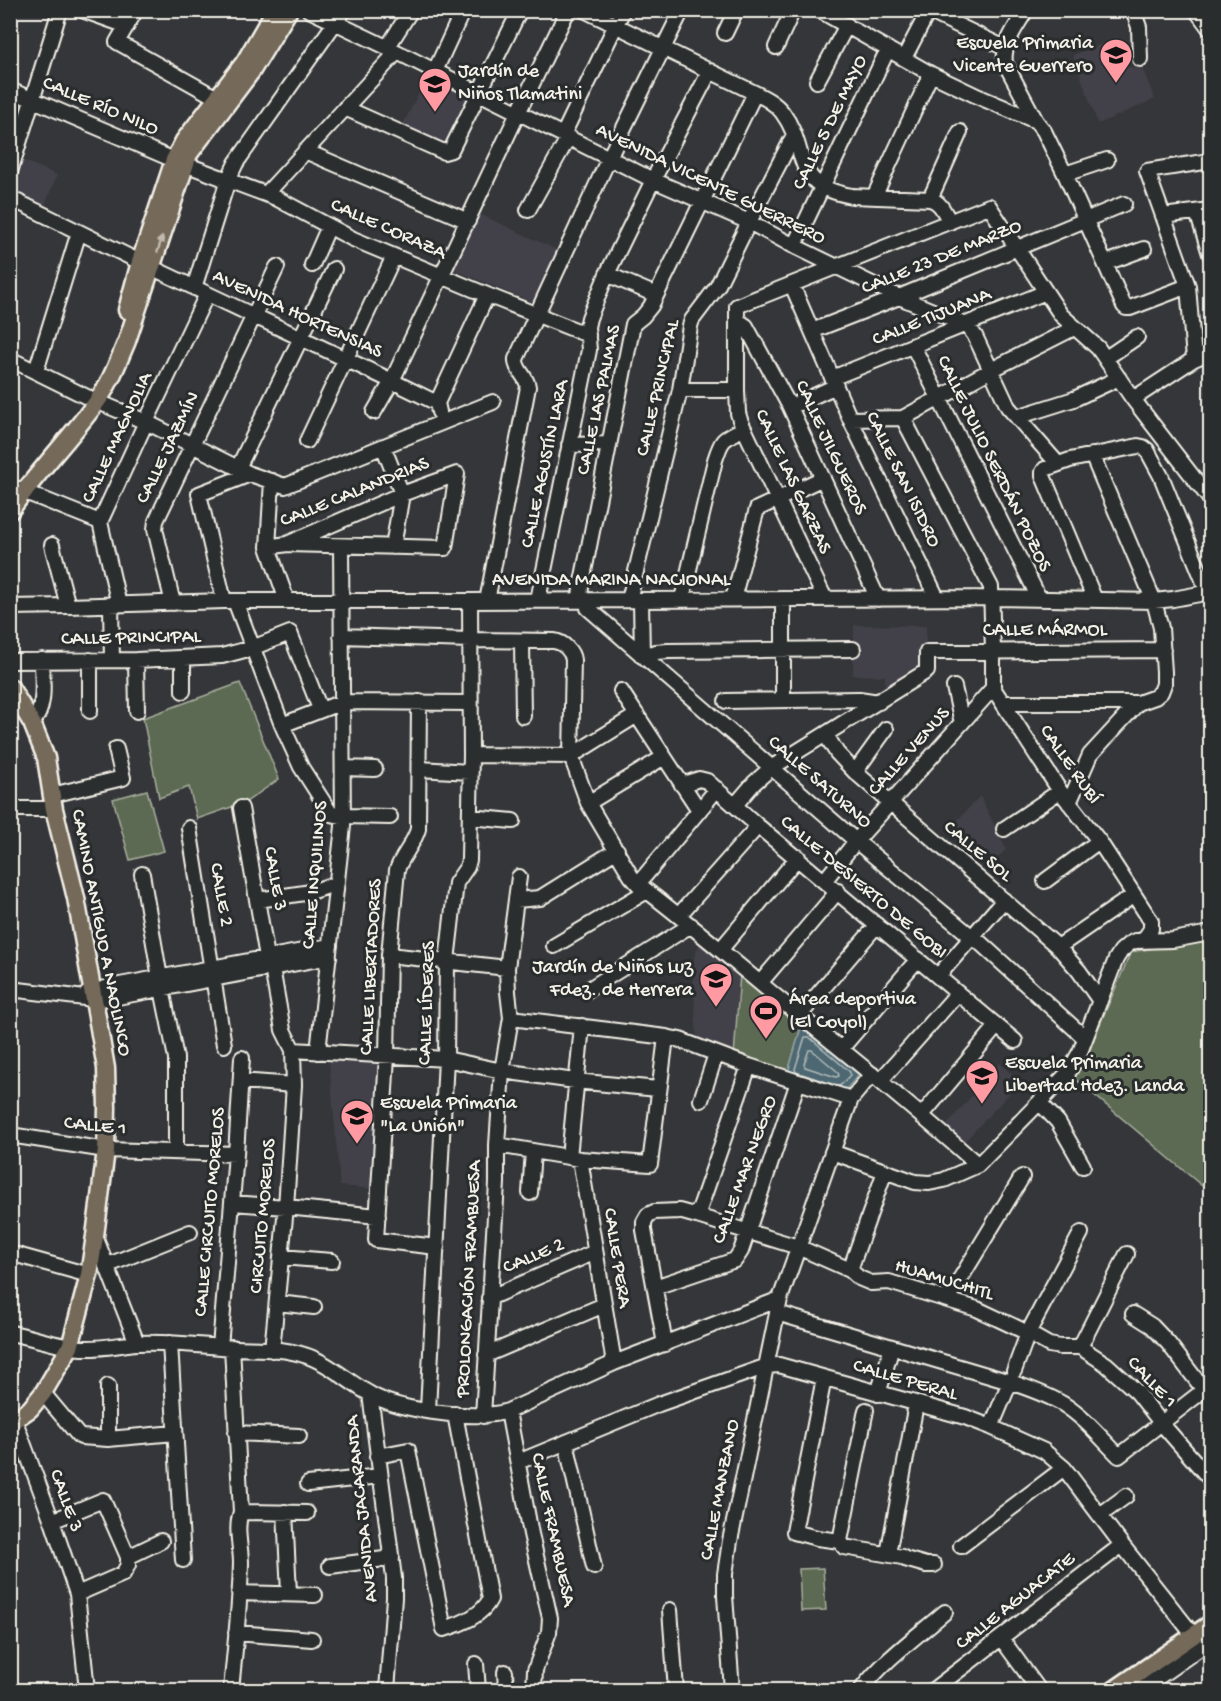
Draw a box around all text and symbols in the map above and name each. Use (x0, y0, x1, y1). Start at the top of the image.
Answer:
place label: Escuela Primaria Vicente Guerrero (952, 33, 1094, 79)
school or university icon: Escuela Primaria Vicente Guerrero (1098, 37, 1134, 84)
street label: CALLE 5 DE MAYO (788, 52, 874, 194)
place label: Jardín de Niños Tlamatini (458, 61, 582, 107)
school or university icon: Jardín de Niños Tlamatini (417, 66, 453, 113)
street label: CALLE RÍO NILO (39, 71, 162, 142)
street label: AVENIDA VICENTE GUERRERO (591, 119, 829, 251)
street label: CALLE CORAZA (327, 194, 451, 266)
street label: CALLE 23 DE MARZO (859, 215, 1025, 301)
one-way arrow (156, 235, 165, 253)
street label: AVENIDA HORTENSIAS (208, 265, 386, 365)
street label: CALLE TIJUANA (869, 283, 996, 352)
street label: CALLE PRINCIPAL (632, 317, 686, 459)
street label: CALLE LAS PALMAS (573, 322, 627, 477)
street label: CALLE JULIO SERDÁN POZOS (931, 351, 1058, 577)
street label: CALLE MAGNOLIA (78, 368, 159, 507)
street label: CALLE AGUSTÍN LARA (516, 376, 575, 550)
street label: CALLE JILGUEROS (789, 377, 871, 520)
street label: CALLE JAZMÍN (131, 388, 206, 508)
street label: CALLE LAS GARZAS (749, 406, 836, 558)
street label: CALLE SAN ISIDRO (859, 409, 945, 551)
street label: CALLE CALANDRIAS (277, 452, 434, 533)
street label: AVENIDA MARINA NACIONAL (492, 570, 731, 593)
street label: CALLE MÁRMOL (983, 618, 1108, 643)
street label: CALLE PRINCIPAL (61, 626, 202, 652)
street label: CALLE VENUS (864, 702, 956, 801)
street label: CALLE RUBÍ (1033, 720, 1106, 809)
street label: CALLE SATURNO (762, 732, 876, 834)
street label: CALLE INQUILINOS (298, 799, 334, 950)
street label: CAMINO ANTIGUO A NAOLINCO (65, 808, 135, 1058)
street label: CALLE DESIERTO DE GOBI (775, 811, 951, 965)
street label: CALLE SOL (938, 816, 1017, 888)
street label: CALLE 3 (257, 845, 291, 913)
street label: CALLE 2 (203, 861, 237, 929)
street label: CALLE LIBERTADORES (356, 878, 388, 1056)
street label: CALLE LÍDERES (413, 940, 442, 1066)
place label: Jardín de Niños Luz Fdez. de Herrera (532, 957, 694, 1003)
school or university icon: Jardín de Niños Luz Fdez. de Herrera (698, 961, 734, 1008)
place label: Área deportiva (El Coyol) (789, 987, 917, 1035)
sports icon: Área deportiva (El Coyol) (748, 993, 784, 1040)
place label: Escuela Primaria Libertad Hdez. Landa (1005, 1053, 1185, 1099)
school or university icon: Escuela Primaria Libertad Hdez. Landa (964, 1058, 1000, 1105)
place label: Escuela Primaria "La Unión" (380, 1093, 518, 1139)
street label: CALLE MAR NEGRO (709, 1093, 783, 1247)
school or university icon: Escuela Primaria "La Unión" (339, 1098, 375, 1145)
street label: CALLE CIRCUITO MORELOS (190, 1106, 232, 1317)
street label: CALLE 1 (63, 1112, 127, 1142)
street label: CIRCUITO MORELOS (246, 1137, 282, 1294)
street label: PROLONGACIÓN FRAMBUESA (452, 1159, 488, 1399)
street label: CALLE PERA (597, 1207, 635, 1310)
street label: CALLE 2 (500, 1234, 568, 1280)
street label: HUAMUCHITL (892, 1255, 997, 1307)
street label: CALLE 1 (1121, 1352, 1181, 1414)
street label: CALLE PERAL (850, 1355, 961, 1407)
street label: AVENIDA JACARANDA (342, 1413, 384, 1604)
street label: CALLE MANZANO (696, 1418, 746, 1562)
street label: CALLE FRAMBUESA (525, 1451, 580, 1610)
street label: CALLE 3 (43, 1467, 87, 1535)
street label: CALLE AGUACATE (952, 1547, 1081, 1656)

